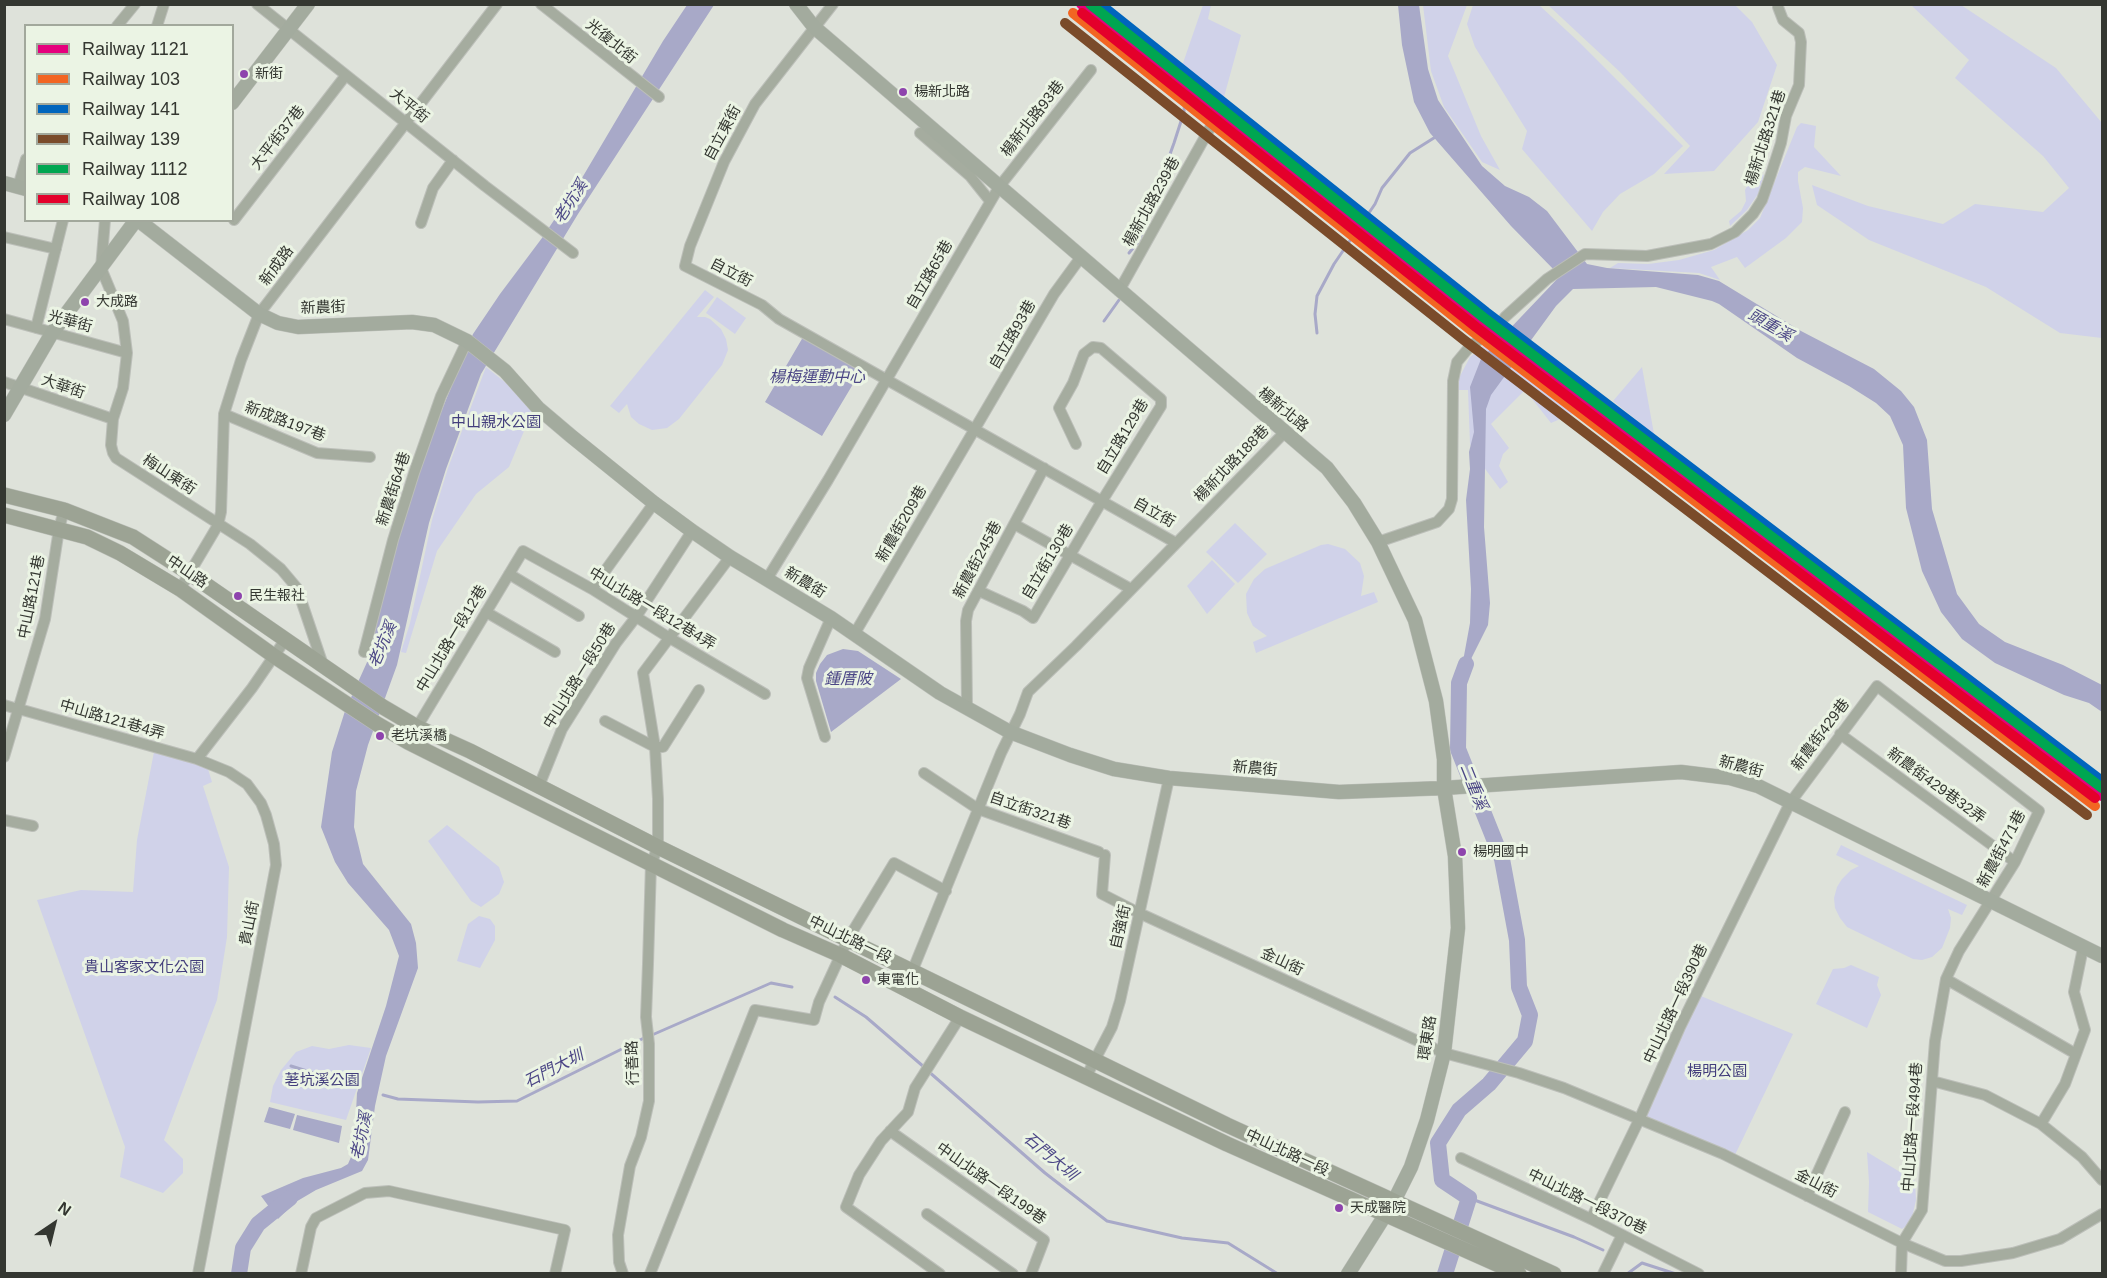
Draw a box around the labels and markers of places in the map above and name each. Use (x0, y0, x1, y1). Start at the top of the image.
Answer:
place label: 新街 (255, 66, 283, 82)
marker: 新街 (238, 68, 250, 80)
place label: 楊新北路 (914, 84, 970, 100)
marker: 楊新北路 (897, 86, 909, 98)
place label: 大成路 (96, 294, 138, 310)
marker: 大成路 (79, 296, 91, 308)
place label: 民生報社 (249, 588, 305, 604)
marker: 民生報社 (232, 590, 244, 602)
place label: 老坑溪橋 (391, 728, 447, 744)
marker: 老坑溪橋 (374, 730, 386, 742)
place label: 楊明國中 (1473, 844, 1529, 860)
marker: 楊明國中 (1456, 846, 1468, 858)
place label: 東電化 (877, 972, 919, 988)
marker: 東電化 (860, 974, 872, 986)
place label: 天成醫院 (1350, 1200, 1406, 1216)
marker: 天成醫院 (1333, 1202, 1345, 1214)

